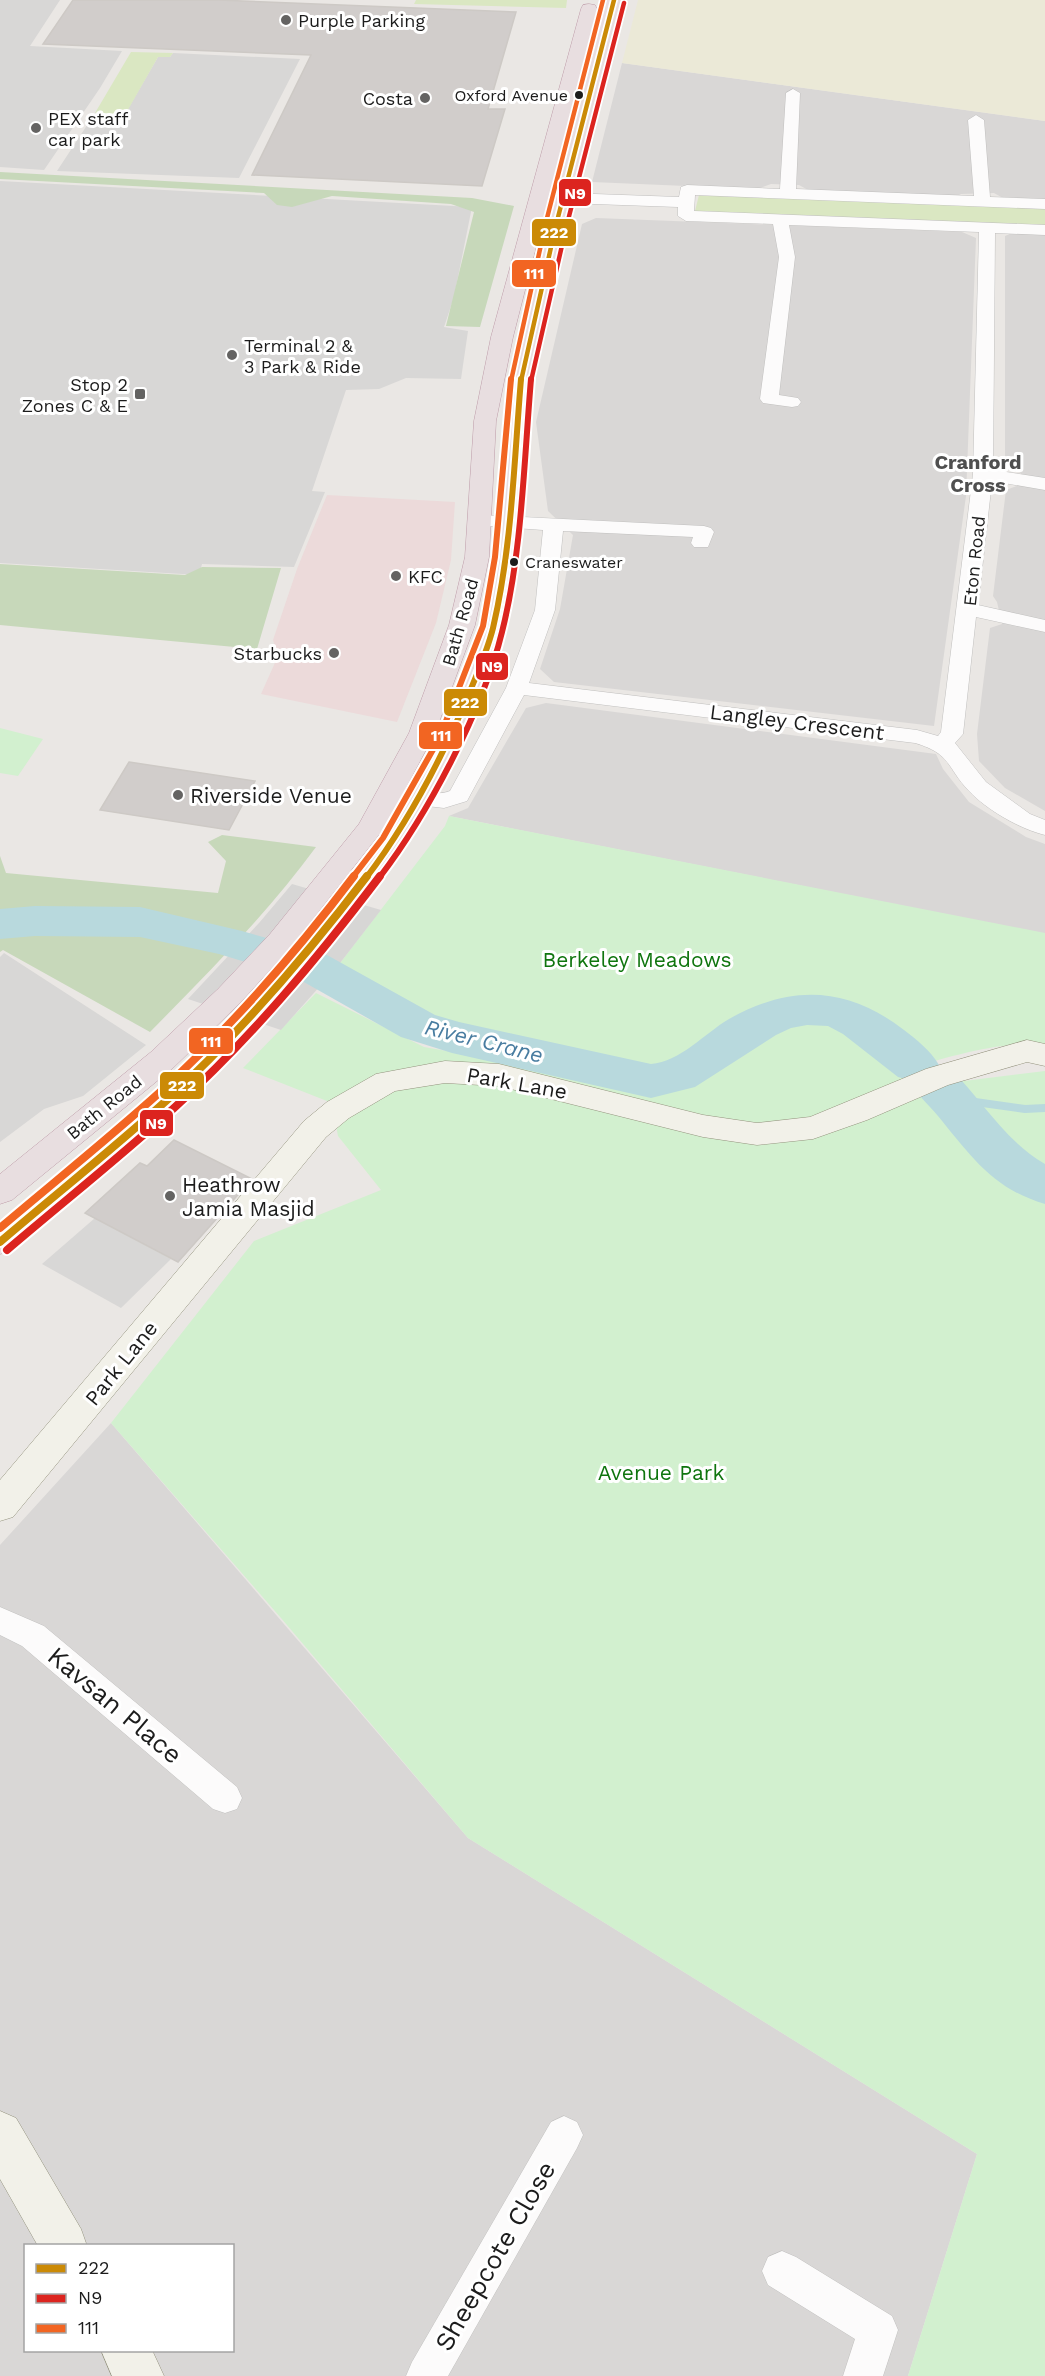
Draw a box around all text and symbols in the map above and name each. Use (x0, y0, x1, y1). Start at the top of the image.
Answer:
place label: Purple Parking (298, 10, 425, 31)
marker: Purple Parking (279, 13, 293, 27)
place label: Oxford Avenue (454, 86, 568, 105)
place label: Costa (363, 88, 413, 109)
marker: Oxford Avenue (573, 89, 585, 101)
marker: Costa (418, 91, 432, 105)
place label: PEX staff car park (48, 108, 129, 150)
marker: PEX staff car park (29, 121, 43, 135)
line badge: N9 (558, 178, 592, 207)
text: N9 (564, 184, 586, 203)
line badge: 222 (531, 218, 577, 247)
text: 222 (540, 223, 568, 242)
line badge: 111 (511, 259, 557, 288)
text: 111 (524, 264, 544, 283)
place label: Terminal 2 & 3 Park & Ride (244, 335, 361, 377)
marker: Terminal 2 & 3 Park & Ride (225, 348, 239, 362)
place label: Stop 2 Zones C & E (22, 374, 128, 416)
marker: Stop 2 Zones C & E (133, 387, 147, 401)
district label: Cranford Cross (934, 450, 1022, 497)
street label: Eton Road (959, 515, 989, 607)
place label: Craneswater (525, 553, 623, 572)
marker: Craneswater (508, 556, 520, 568)
place label: KFC (408, 566, 443, 587)
marker: KFC (389, 569, 403, 583)
street label: Bath Road (437, 576, 483, 668)
place label: Starbucks (233, 643, 322, 664)
marker: Starbucks (327, 646, 341, 660)
line badge: N9 (475, 652, 509, 681)
text: N9 (481, 657, 503, 676)
line badge: 222 (443, 688, 488, 717)
text: 222 (451, 693, 479, 712)
street label: Langley Crescent (708, 699, 886, 745)
line badge: 111 (418, 721, 463, 750)
text: 111 (431, 726, 451, 745)
place label: Riverside Venue (190, 783, 352, 808)
marker: Riverside Venue (171, 788, 185, 802)
park label: Berkeley Meadows (542, 947, 732, 972)
water label: River Crane (422, 1014, 546, 1068)
line badge: 111 (188, 1027, 234, 1055)
text: 111 (201, 1032, 221, 1051)
street label: Park Lane (465, 1062, 569, 1104)
street label: Bath Road (62, 1070, 146, 1144)
line badge: 222 (159, 1071, 205, 1100)
text: 222 (168, 1076, 196, 1095)
line badge: N9 (139, 1109, 174, 1137)
text: N9 (145, 1114, 167, 1133)
place label: Heathrow Jamia Masjid (182, 1172, 315, 1221)
marker: Heathrow Jamia Masjid (163, 1189, 177, 1203)
street label: Park Lane (79, 1316, 163, 1410)
park label: Avenue Park (598, 1460, 724, 1485)
street label: Kavsan Place (42, 1640, 188, 1770)
street label: Sheepcote Close (429, 2156, 561, 2356)
legend (24, 2244, 234, 2352)
text: 222 (78, 2257, 109, 2278)
text: N9 (78, 2287, 102, 2308)
text: 111 (78, 2317, 99, 2338)

